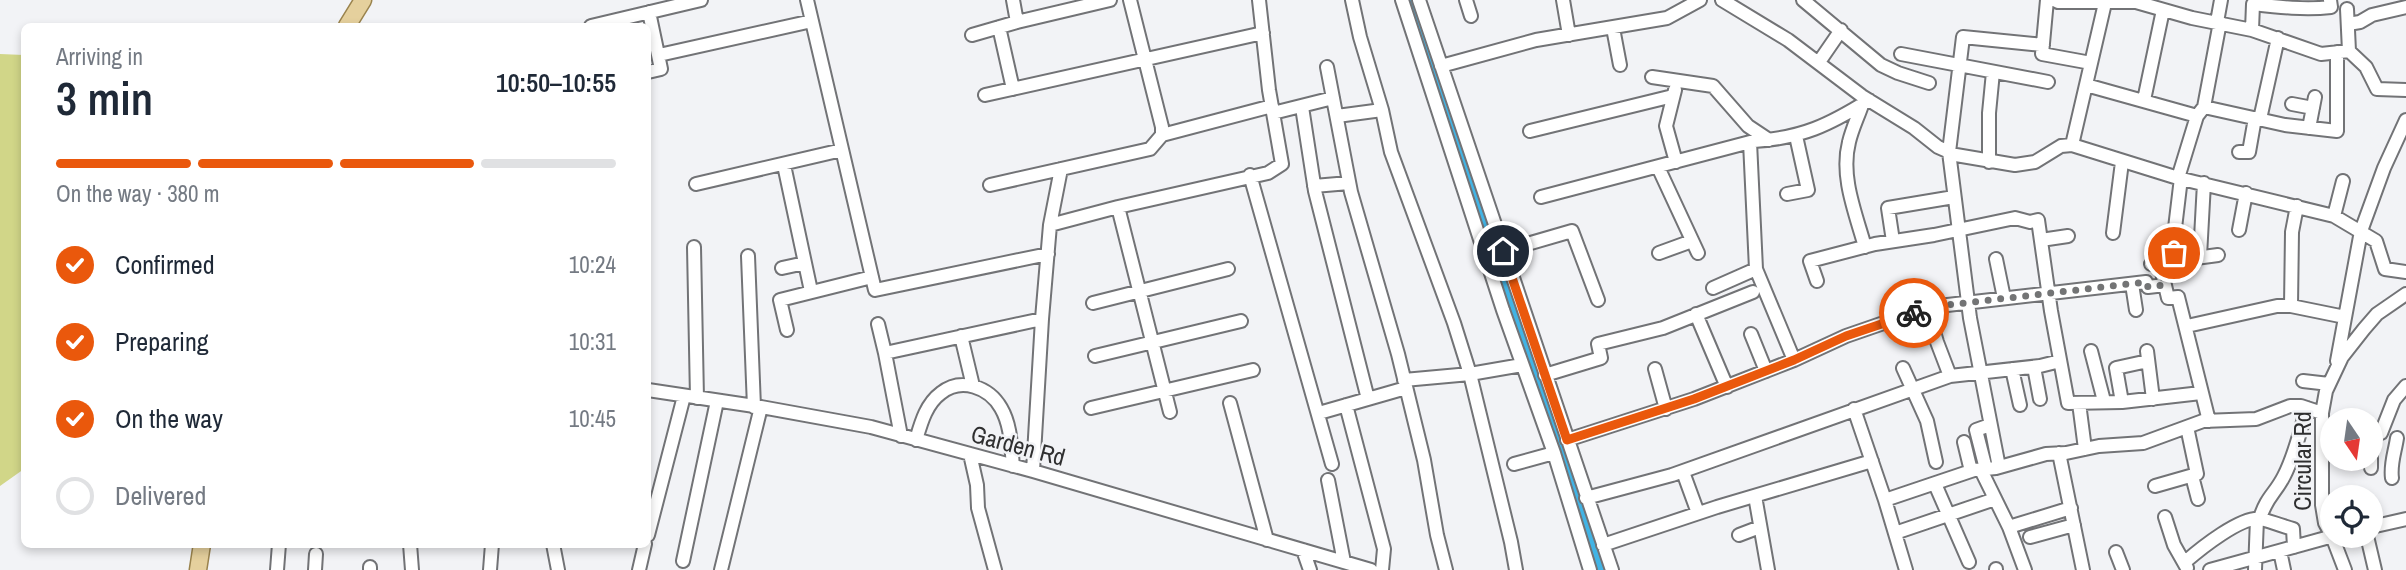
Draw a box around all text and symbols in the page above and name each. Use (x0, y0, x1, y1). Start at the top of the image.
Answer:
text: Arriving in (56, 41, 143, 72)
text: 10:50–10:55 (496, 65, 616, 100)
text: 3 min (56, 67, 153, 129)
text: On the way · 380 m (56, 178, 220, 209)
pin (1473, 221, 1533, 281)
pin (2144, 223, 2204, 283)
icon: home (1484, 232, 1522, 270)
icon: bag (2155, 234, 2193, 272)
icon: check (56, 246, 94, 284)
text: Confirmed (115, 247, 215, 282)
text: 10:24 (569, 249, 616, 280)
courier (1879, 278, 1949, 348)
icon: bike (1895, 294, 1933, 332)
icon: check (56, 323, 94, 361)
text: Preparing (115, 324, 209, 359)
text: 10:31 (569, 326, 616, 357)
icon: check (56, 400, 94, 438)
text: On the way (115, 401, 223, 436)
text: 10:45 (569, 403, 616, 434)
north arrow (2320, 408, 2384, 471)
map controls (2320, 408, 2383, 548)
street label: Circular Rd (2286, 411, 2318, 511)
street label: Garden Rd (968, 417, 1069, 473)
text: Delivered (115, 478, 206, 513)
button: locate (2320, 485, 2383, 548)

